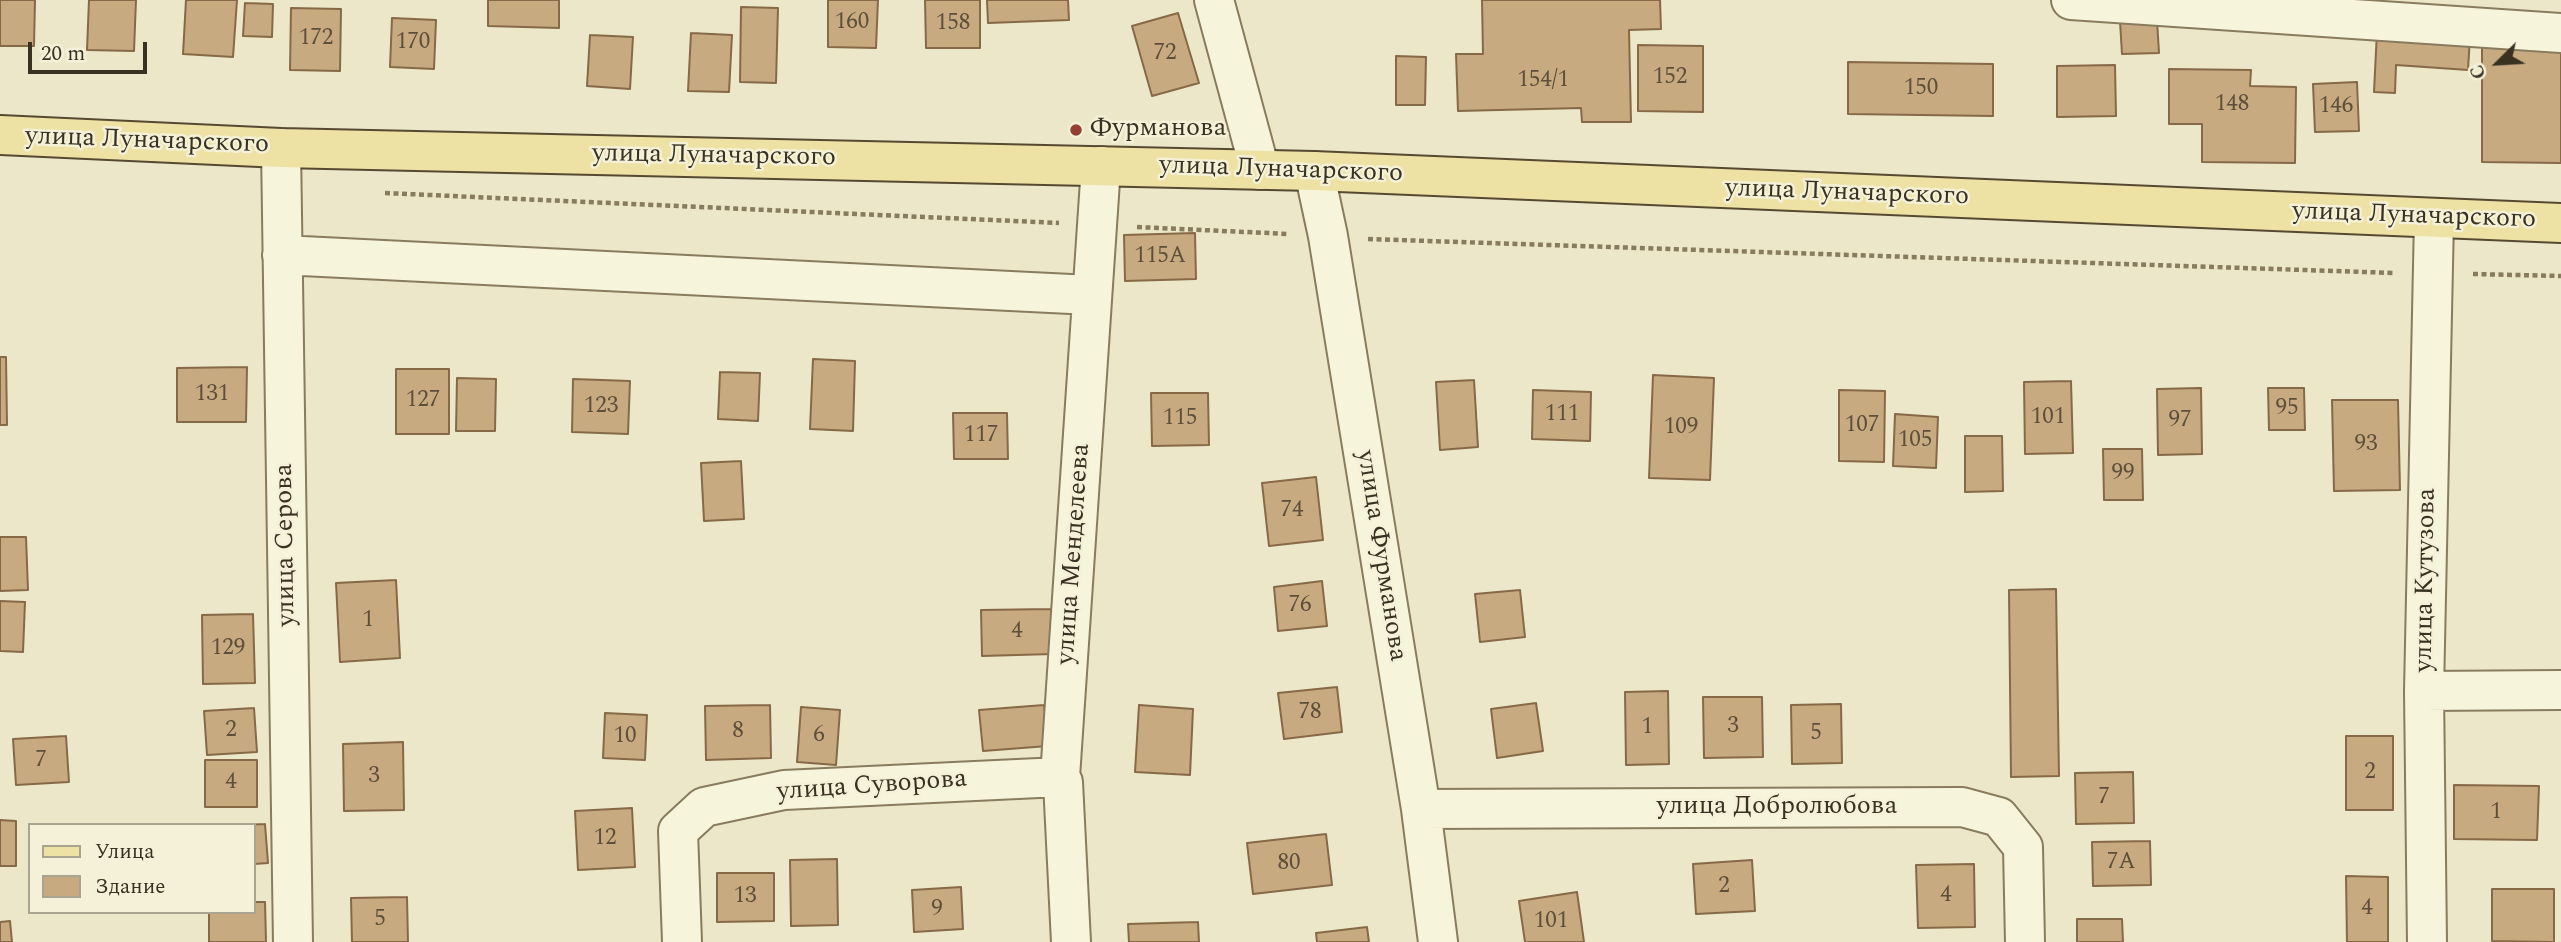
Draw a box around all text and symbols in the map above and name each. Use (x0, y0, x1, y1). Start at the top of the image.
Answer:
house number: 160 (835, 9, 869, 37)
house number: 158 (936, 10, 970, 38)
house number: 172 (299, 25, 333, 53)
scale bar (32, 28, 150, 72)
north arrow (2463, 28, 2533, 98)
house number: 170 (396, 29, 430, 57)
text: 20 m (41, 38, 85, 70)
house number: 72 (1154, 40, 1176, 68)
text: С (2462, 60, 2494, 84)
house number: 152 (1653, 64, 1687, 92)
house number: 154/1 (1517, 67, 1569, 95)
house number: 150 (1904, 75, 1938, 103)
house number: 148 (2215, 91, 2249, 119)
house number: 146 (2319, 93, 2353, 121)
place label: Фурманова (1090, 114, 1227, 146)
street label: улица Луначарского (25, 122, 269, 162)
marker: Фурманова (1068, 122, 1084, 138)
street label: улица Луначарского (592, 139, 836, 175)
street label: улица Луначарского (1159, 151, 1403, 191)
street label: улица Луначарского (1725, 174, 1969, 214)
street label: улица Луначарского (2292, 197, 2536, 237)
house number: 115А (1134, 243, 1186, 271)
house number: 131 (195, 381, 229, 409)
house number: 127 (406, 387, 440, 415)
house number: 123 (584, 393, 618, 421)
house number: 95 (2276, 395, 2298, 423)
house number: 111 (1545, 401, 1579, 429)
house number: 101 (2031, 404, 2065, 432)
house number: 115 (1163, 405, 1197, 433)
house number: 97 (2169, 407, 2191, 435)
house number: 107 (1845, 412, 1879, 440)
house number: 109 (1664, 414, 1698, 442)
house number: 117 (964, 422, 998, 450)
house number: 105 (1898, 427, 1932, 455)
house number: 93 (2355, 431, 2377, 459)
street label: улица Менделеева (1052, 442, 1098, 666)
street label: улица Фурманова (1348, 448, 1412, 664)
house number: 99 (2112, 460, 2134, 488)
street label: улица Серова (270, 463, 304, 627)
street label: улица Кутузова (2410, 488, 2444, 672)
house number: 74 (1281, 497, 1303, 525)
house number: 76 (1289, 592, 1311, 620)
house number: 1 (362, 607, 374, 635)
house number: 4 (1011, 618, 1023, 646)
house number: 129 (211, 635, 245, 663)
house number: 78 (1299, 699, 1321, 727)
house number: 3 (1727, 713, 1739, 741)
house number: 1 (1641, 714, 1653, 742)
house number: 2 (225, 717, 237, 745)
house number: 8 (732, 718, 744, 746)
house number: 5 (1810, 720, 1822, 748)
house number: 6 (813, 722, 825, 750)
house number: 10 (614, 723, 636, 751)
house number: 7 (35, 747, 47, 775)
house number: 2 (2364, 759, 2376, 787)
house number: 3 (368, 763, 380, 791)
street label: улица Суворова (776, 765, 968, 809)
house number: 4 (225, 769, 237, 797)
house number: 7 (2098, 784, 2110, 812)
street label: улица Добролюбова (1657, 792, 1897, 824)
house number: 1 (2490, 799, 2502, 827)
legend (28, 823, 256, 914)
house number: 12 (594, 825, 616, 853)
text: Улица (95, 836, 154, 868)
house number: 7А (2107, 849, 2135, 877)
house number: 80 (1278, 850, 1300, 878)
text: Здание (95, 871, 165, 903)
house number: 2 (1718, 873, 1730, 901)
house number: 4 (1940, 882, 1952, 910)
house number: 13 (734, 883, 756, 911)
house number: 4 (2361, 895, 2373, 923)
house number: 9 (931, 896, 943, 924)
house number: 5 (374, 906, 386, 934)
house number: 101 (1534, 908, 1568, 936)

